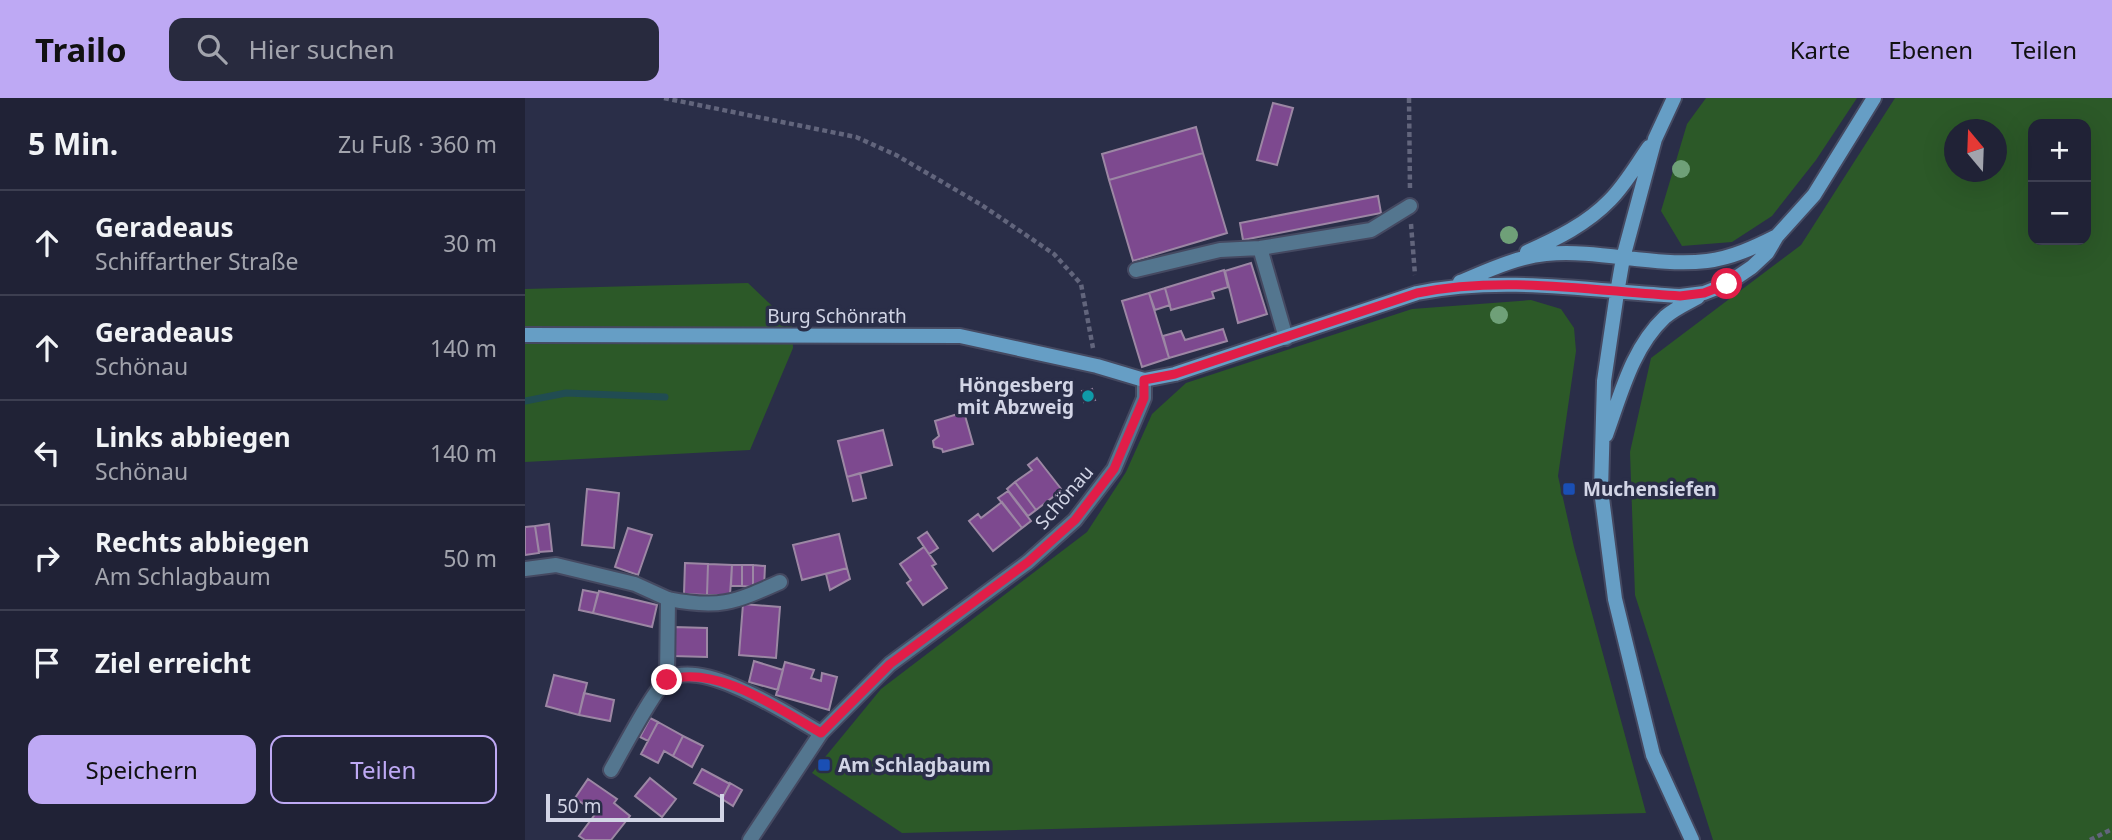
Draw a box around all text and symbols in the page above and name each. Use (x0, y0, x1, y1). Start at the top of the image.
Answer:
search box (169, 18, 659, 81)
text: Trailo (35, 27, 127, 72)
icon: search (193, 30, 231, 68)
text: Hier suchen (249, 31, 395, 67)
text: Karte (1790, 33, 1850, 66)
text: Ebenen (1888, 33, 1973, 66)
text: Teilen (2011, 33, 2077, 66)
north arrow (1944, 119, 2007, 182)
map controls (2028, 119, 2091, 245)
button: + (2028, 119, 2091, 182)
text: 5 Min. (28, 123, 118, 164)
text: Zu Fuß · 360 m (338, 128, 497, 160)
button: − (2028, 182, 2091, 245)
text: Geradeaus (95, 209, 234, 245)
icon: ahead (28, 224, 66, 262)
text: 30 m (443, 227, 497, 259)
text: Schiffarther Straße (95, 245, 298, 277)
route start (1711, 268, 1742, 299)
street label: Burg Schönrath (767, 303, 907, 329)
text: Geradeaus (95, 314, 234, 350)
icon: ahead (28, 329, 66, 367)
text: 140 m (430, 332, 497, 364)
text: Schönau (95, 350, 188, 382)
place label: Höngesberg mit Abzweig (957, 372, 1074, 420)
marker: Höngesberg mit Abzweig (1080, 388, 1096, 404)
text: Links abbiegen (95, 419, 291, 455)
icon: left (28, 434, 66, 472)
text: 140 m (430, 437, 497, 469)
text: Schönau (95, 455, 188, 487)
street label: Schönau (1029, 459, 1099, 535)
place label: Muchensiefen (1583, 476, 1717, 502)
marker: Muchensiefen (1561, 481, 1577, 497)
text: Rechts abbiegen (95, 524, 310, 560)
icon: right (28, 539, 66, 577)
text: 50 m (443, 542, 497, 574)
text: Am Schlagbaum (95, 560, 271, 592)
icon: arrive (28, 644, 66, 682)
text: Ziel erreicht (95, 645, 251, 681)
route end (651, 664, 682, 695)
button: Speichern (28, 735, 256, 804)
button: Teilen (270, 735, 497, 804)
place label: Am Schlagbaum (838, 752, 991, 778)
marker: Am Schlagbaum (816, 757, 832, 773)
scale bar (546, 791, 725, 823)
text: 50 m (557, 793, 601, 819)

